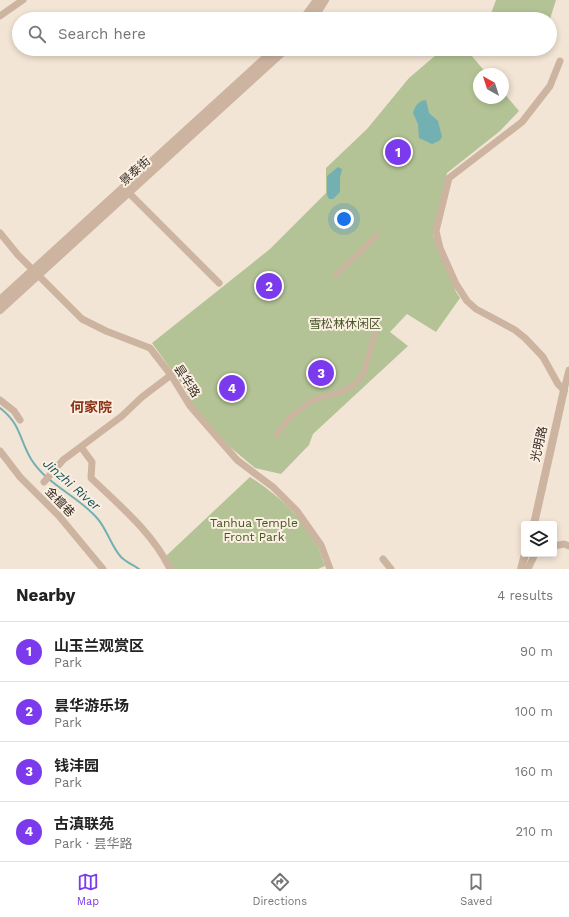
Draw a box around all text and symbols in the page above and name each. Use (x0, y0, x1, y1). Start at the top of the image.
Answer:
search box (12, 12, 557, 56)
icon: search (26, 23, 48, 45)
text: Search here (58, 25, 146, 43)
north arrow (473, 68, 509, 104)
pin: 1 (385, 137, 411, 167)
street label: 景泰街 (117, 154, 153, 188)
your location (334, 209, 354, 229)
pin: 2 (256, 271, 282, 301)
park label: 雪松林休闲区 (309, 317, 381, 331)
pin: 3 (308, 358, 334, 388)
street label: 昙华路 (171, 362, 203, 400)
pin: 4 (219, 373, 245, 403)
district label: 何家院 (70, 399, 112, 415)
street label: 光明路 (528, 425, 550, 463)
water label: Jinzhi River (40, 455, 104, 514)
street label: 金檀巷 (42, 484, 78, 520)
park label: Tanhua Temple Front Park (210, 516, 298, 544)
map controls (521, 521, 557, 557)
button: layers (521, 521, 557, 557)
text: Nearby (16, 585, 75, 605)
text: 4 results (497, 588, 553, 603)
text: 山玉兰观赏区 (54, 637, 144, 655)
text: 1 (26, 644, 32, 659)
text: 90 m (520, 644, 553, 659)
text: Park (54, 655, 82, 670)
text: 昙华游乐场 (54, 697, 129, 715)
text: 2 (25, 704, 33, 719)
text: 100 m (515, 704, 553, 719)
text: Park (54, 715, 82, 730)
text: 钱沣园 (54, 757, 99, 775)
text: 3 (25, 764, 33, 779)
text: 160 m (515, 764, 553, 779)
text: Park (54, 775, 82, 790)
text: 古滇联苑 (54, 815, 114, 833)
text: 4 (25, 824, 33, 839)
text: 210 m (515, 824, 553, 839)
text: Park · 昙华路 (54, 836, 132, 851)
tab: Map (77, 871, 99, 908)
tab: Directions (253, 871, 307, 908)
tab: Saved (460, 871, 492, 908)

